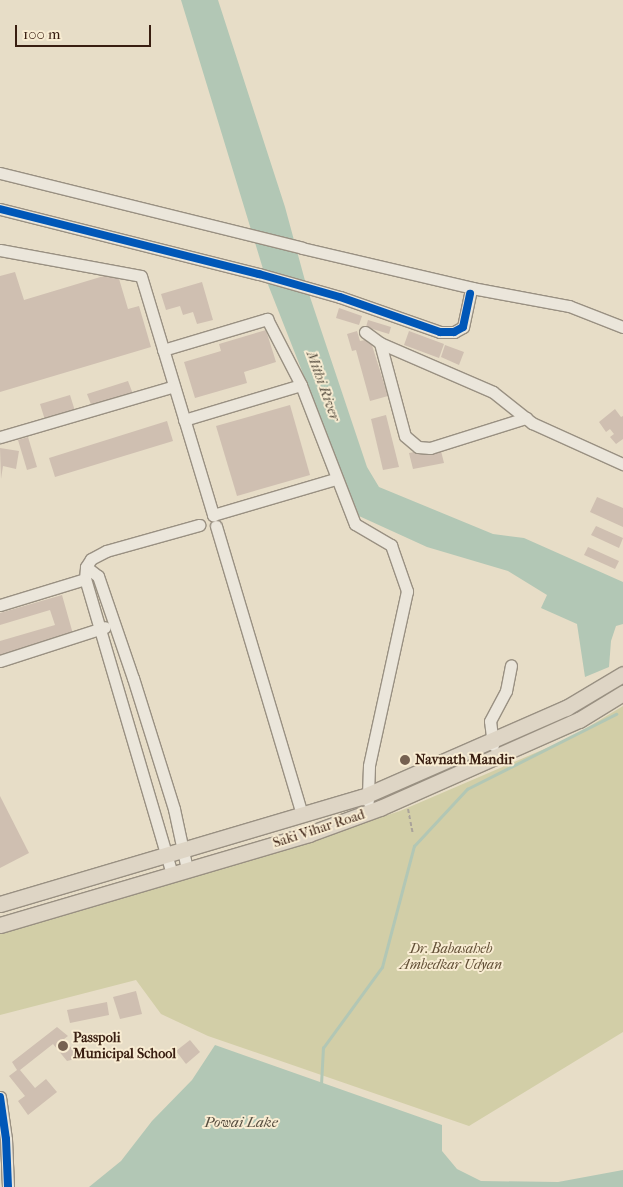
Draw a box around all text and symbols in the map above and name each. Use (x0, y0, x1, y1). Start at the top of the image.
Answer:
scale bar (18, 15, 154, 47)
text: 100 m (23, 25, 61, 43)
water label: Mithi River (302, 349, 344, 423)
place label: Navnath Mandir (415, 752, 514, 768)
marker: Navnath Mandir (399, 754, 411, 766)
street label: Saki Vihar Road (271, 806, 367, 852)
park label: Dr. Babasaheb Ambedkar Udyan (400, 941, 502, 974)
place label: Passpoli Municipal School (73, 1030, 176, 1062)
marker: Passpoli Municipal School (57, 1040, 69, 1052)
water label: Powai Lake (204, 1114, 278, 1132)

